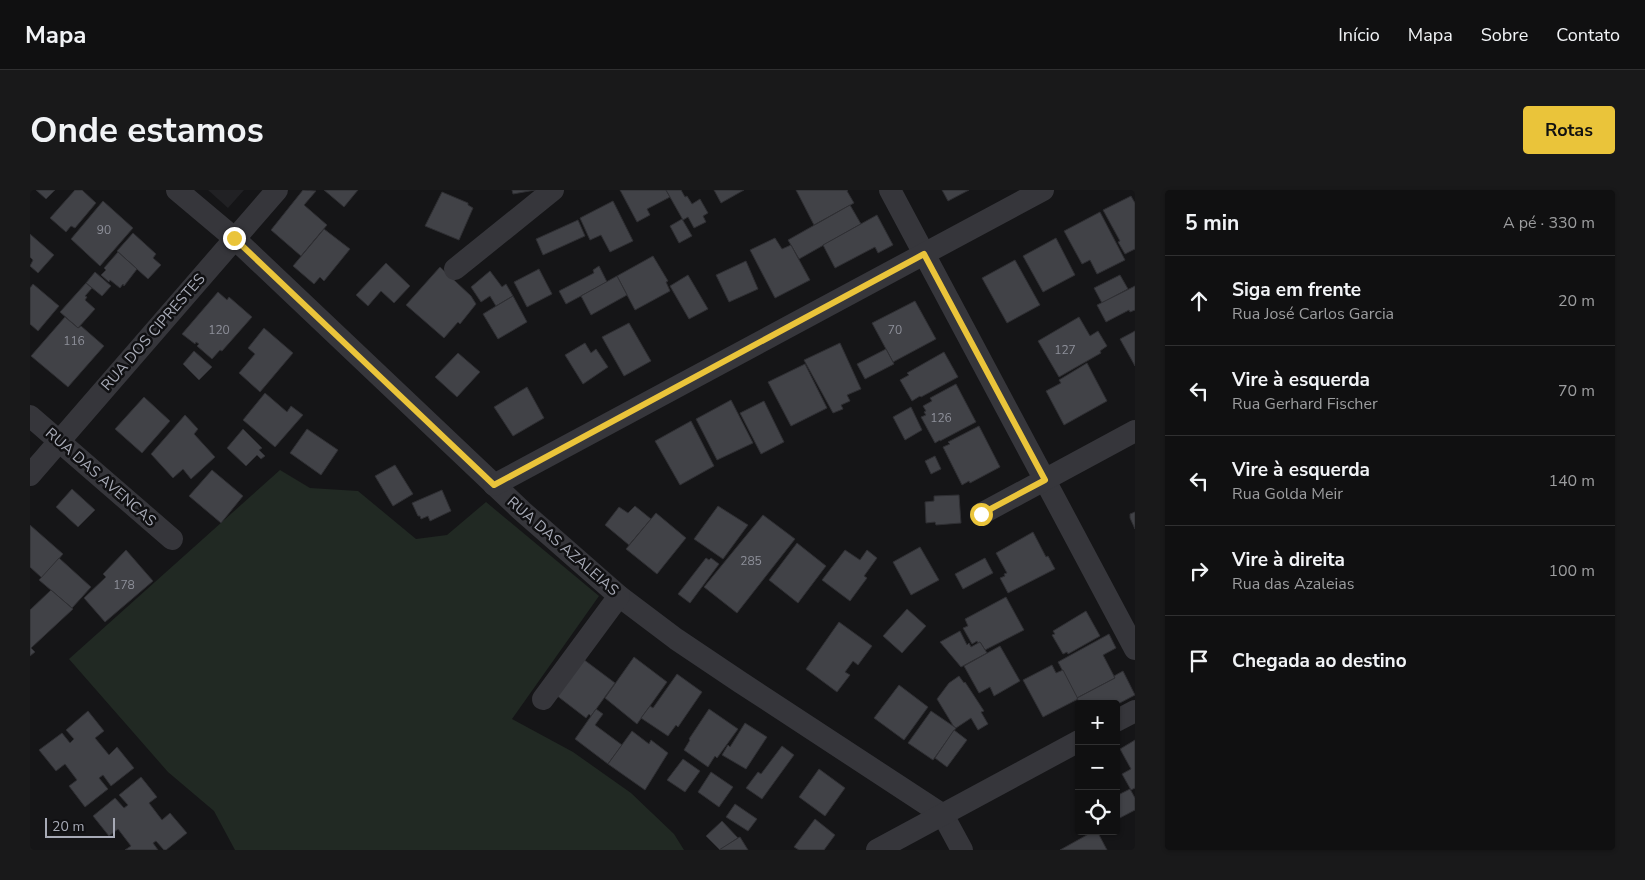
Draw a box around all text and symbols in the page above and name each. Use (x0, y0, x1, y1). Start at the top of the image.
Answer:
text: Mapa (25, 19, 87, 51)
text: Início (1338, 23, 1380, 47)
text: Mapa (1408, 23, 1453, 47)
text: Sobre (1481, 23, 1528, 47)
text: Contato (1556, 23, 1620, 47)
button: Rotas (1523, 106, 1615, 154)
text: Onde estamos (30, 107, 264, 154)
text: 5 min (1185, 209, 1239, 237)
text: A pé · 330 m (1503, 212, 1595, 234)
house number: 90 (97, 222, 111, 238)
route end (223, 227, 246, 250)
street label: RUA DOS CIPRESTES (96, 269, 210, 395)
text: Siga em frente (1232, 277, 1361, 303)
icon: ahead (1185, 287, 1213, 315)
text: 20 m (1558, 290, 1595, 312)
text: Rua José Carlos Garcia (1232, 303, 1394, 325)
house number: 120 (208, 322, 230, 338)
house number: 70 (888, 322, 902, 338)
house number: 116 (63, 333, 85, 349)
house number: 127 (1054, 342, 1076, 358)
text: Vire à esquerda (1232, 367, 1370, 393)
icon: left (1185, 377, 1213, 405)
text: 70 m (1558, 380, 1595, 402)
text: Rua Gerhard Fischer (1232, 393, 1378, 415)
house number: 126 (930, 410, 952, 426)
street label: RUA DAS AVENCAS (41, 423, 161, 531)
text: Vire à esquerda (1232, 457, 1370, 483)
icon: left (1185, 467, 1213, 495)
text: 140 m (1548, 470, 1595, 492)
text: Rua Golda Meir (1232, 483, 1343, 505)
street label: RUA DAS AZALEIAS (503, 492, 623, 600)
route start (970, 503, 993, 526)
text: Vire à direita (1232, 547, 1345, 573)
house number: 285 (740, 553, 762, 569)
icon: right (1185, 557, 1213, 585)
text: 100 m (1548, 560, 1595, 582)
text: Rua das Azaleias (1232, 573, 1354, 595)
house number: 178 (113, 577, 135, 593)
icon: arrive (1185, 647, 1213, 675)
text: Chegada ao destino (1232, 648, 1407, 674)
map controls (1075, 700, 1120, 835)
button: + (1075, 700, 1120, 745)
button: − (1075, 745, 1120, 790)
button: locate (1075, 790, 1120, 835)
scale bar (45, 815, 115, 838)
text: 20 m (52, 817, 84, 836)

